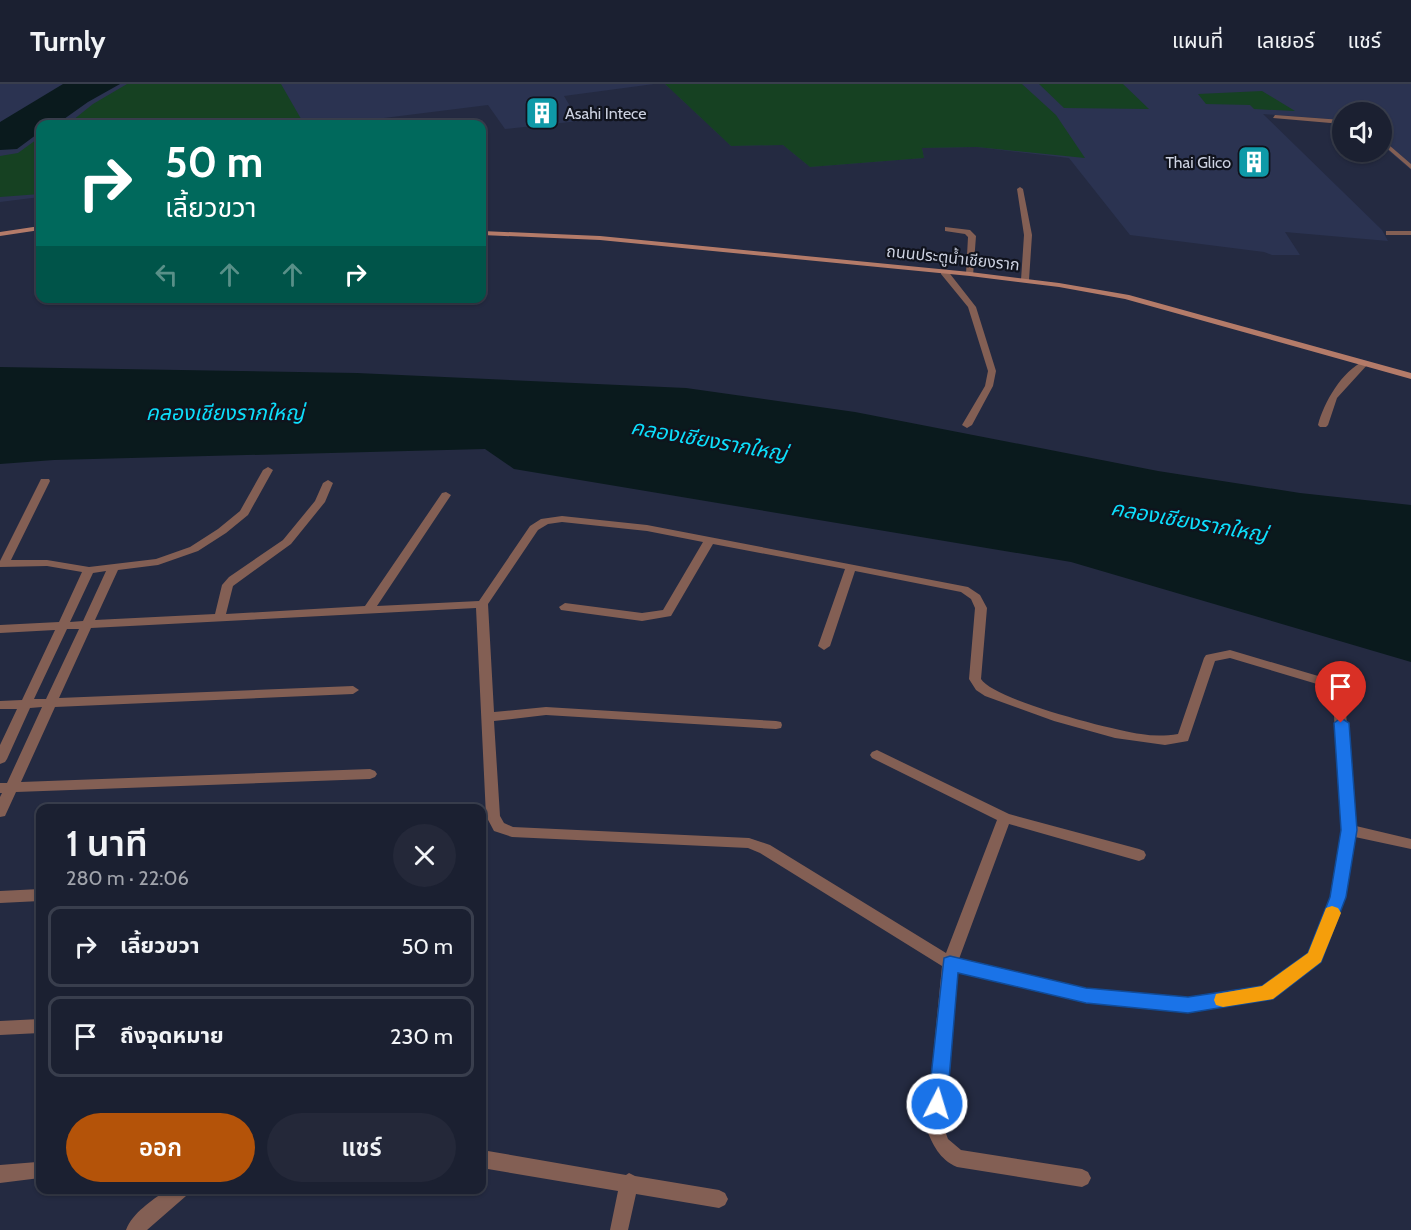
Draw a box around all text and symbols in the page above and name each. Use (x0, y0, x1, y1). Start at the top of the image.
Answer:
text: Turnly (30, 24, 106, 58)
text: แผนที่ (1172, 28, 1223, 53)
text: เลเยอร์ (1256, 28, 1315, 53)
text: แชร์ (1348, 28, 1381, 53)
building icon: Asahi Intece (524, 95, 560, 131)
map controls (1332, 102, 1392, 162)
button: sound (1332, 102, 1392, 162)
place label: Asahi Intece (565, 104, 646, 123)
text: 50 m (165, 136, 263, 188)
icon: right (66, 144, 144, 222)
building icon: Thai Glico (1236, 144, 1272, 180)
place label: Thai Glico (1165, 153, 1231, 172)
text: เลี้ยวขวา (165, 191, 256, 224)
street label: ถนนประตูน้ำเชียงราก (885, 240, 1021, 274)
icon: left (150, 258, 183, 291)
icon: ahead (213, 258, 246, 291)
icon: ahead (276, 258, 309, 291)
icon: right (339, 258, 372, 291)
water label: คลองเชียงรากใหญ่ (146, 400, 307, 425)
water label: คลองเชียงรากใหญ่ (629, 414, 792, 467)
water label: คลองเชียงรากใหญ่ (1109, 495, 1272, 548)
pin (1315, 661, 1366, 723)
icon: arrive (1324, 670, 1357, 703)
text: 1 นาที (66, 821, 148, 865)
button: close (393, 824, 456, 887)
text: 280 m · 22:06 (66, 866, 189, 890)
icon: right (69, 930, 102, 963)
text: เลี้ยวขวา (120, 932, 200, 959)
text: 50 m (401, 933, 453, 960)
icon: arrive (69, 1020, 102, 1053)
text: ถึงจุดหมาย (120, 1022, 224, 1049)
text: 230 m (390, 1023, 453, 1050)
position arrow (905, 1072, 969, 1136)
button: ออก (66, 1113, 255, 1182)
button: แชร์ (267, 1113, 456, 1182)

